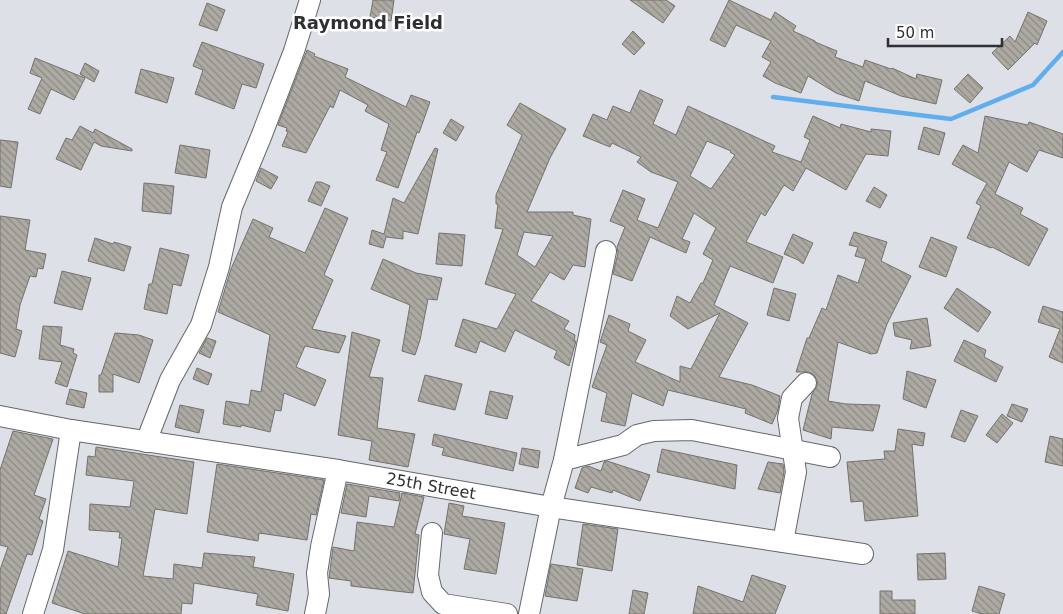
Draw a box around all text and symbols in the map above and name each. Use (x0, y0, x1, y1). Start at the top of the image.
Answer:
district label: Raymond Field (293, 12, 443, 33)
scale bar (888, 15, 1002, 47)
text: 50 m (896, 24, 934, 42)
street label: 25th Street (385, 469, 477, 503)

